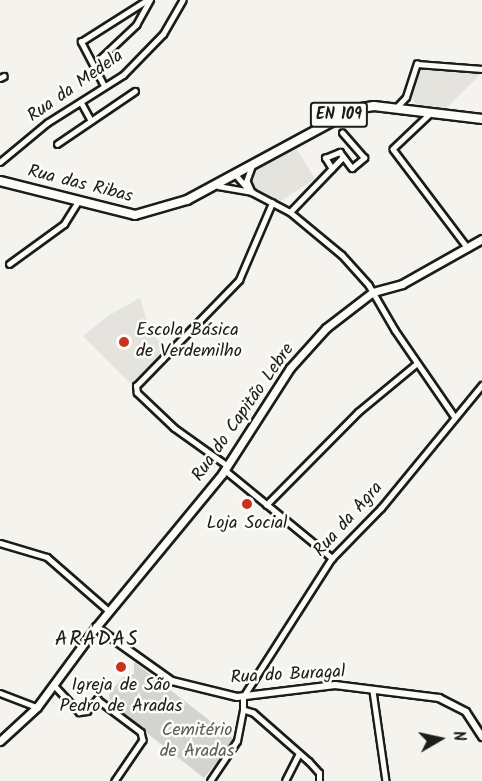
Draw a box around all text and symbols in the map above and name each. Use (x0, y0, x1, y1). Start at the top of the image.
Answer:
street label: Rua da Medela (24, 46, 128, 128)
road number: EN 109 (309, 102, 369, 128)
street label: Rua das Ribas (25, 162, 135, 208)
place label: Escola Básica de Verdemilho (136, 321, 242, 364)
marker: Escola Básica de Verdemilho (117, 335, 131, 349)
street label: Rua do Capitão Lebre (188, 340, 300, 486)
street label: Rua da Agra (310, 478, 388, 562)
marker: Loja Social (240, 497, 254, 511)
place label: Loja Social (206, 513, 288, 535)
district label: ARADAS (55, 627, 139, 653)
marker: Igreja de São Pedro de Aradas (114, 660, 128, 674)
street label: Rua do Buragal (230, 662, 346, 690)
place label: Igreja de São Pedro de Aradas (60, 676, 182, 718)
north arrow (410, 709, 470, 769)
park label: Cemitério de Aradas (160, 721, 234, 764)
text: N (445, 729, 471, 743)

